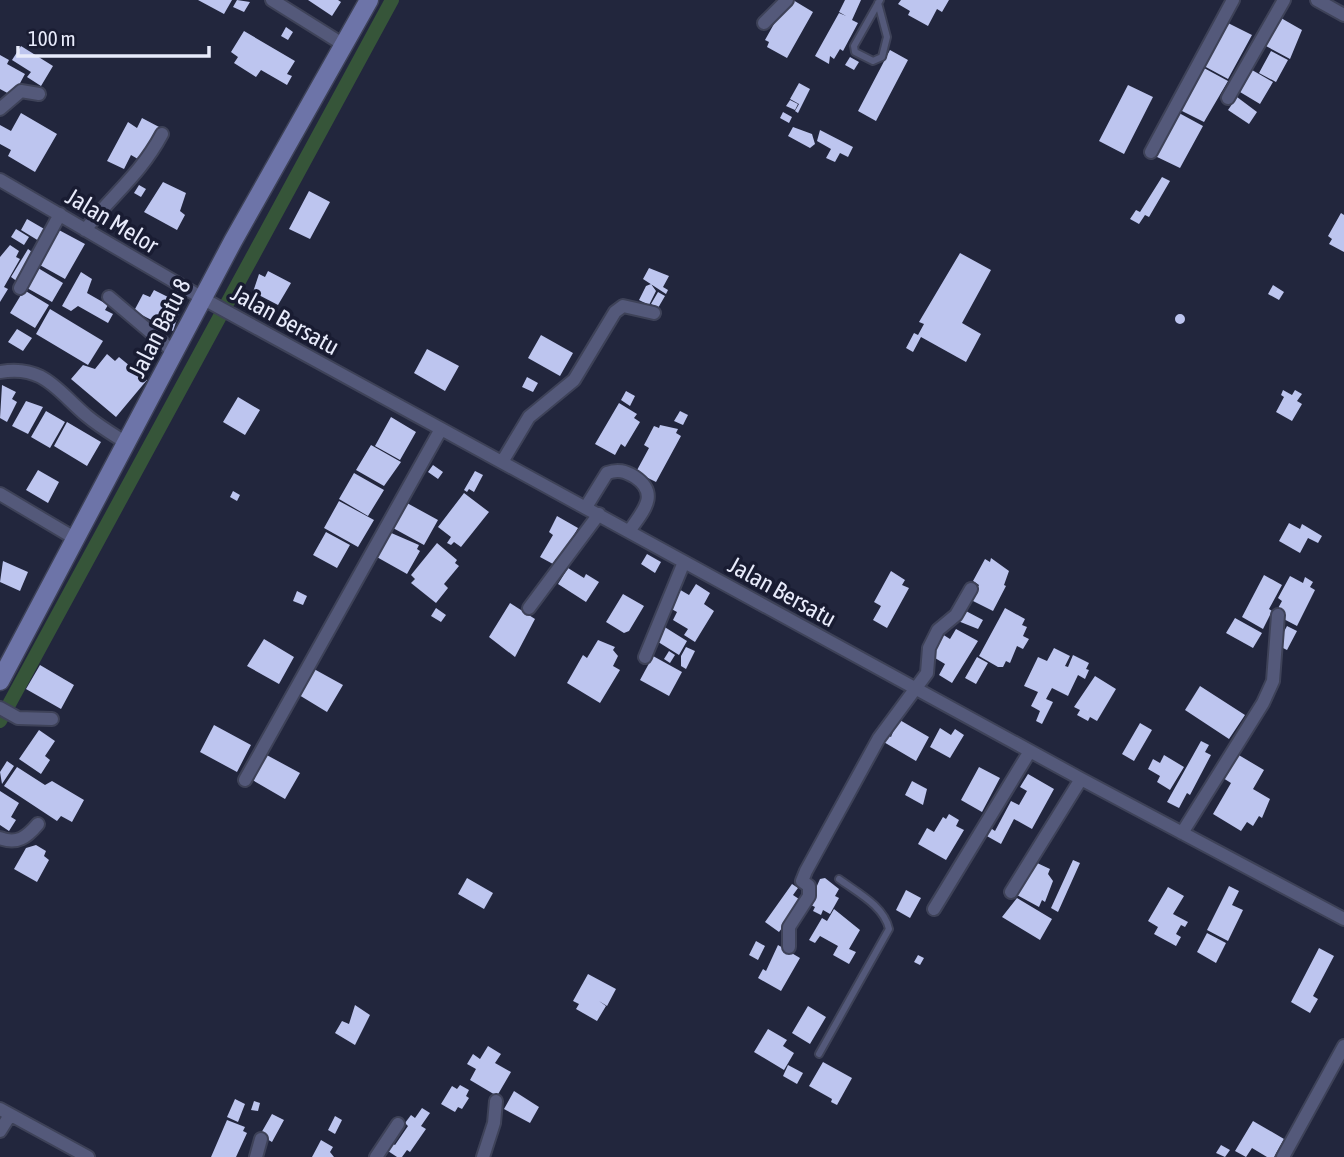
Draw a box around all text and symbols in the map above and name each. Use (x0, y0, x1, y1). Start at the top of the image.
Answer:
scale bar (18, 14, 208, 58)
text: 100 m (28, 26, 76, 50)
street label: Jalan Melor (61, 183, 164, 259)
street label: Jalan Batu 8 (123, 274, 196, 382)
street label: Jalan Bersatu (227, 279, 344, 360)
street label: Jalan Bersatu (724, 551, 841, 632)

